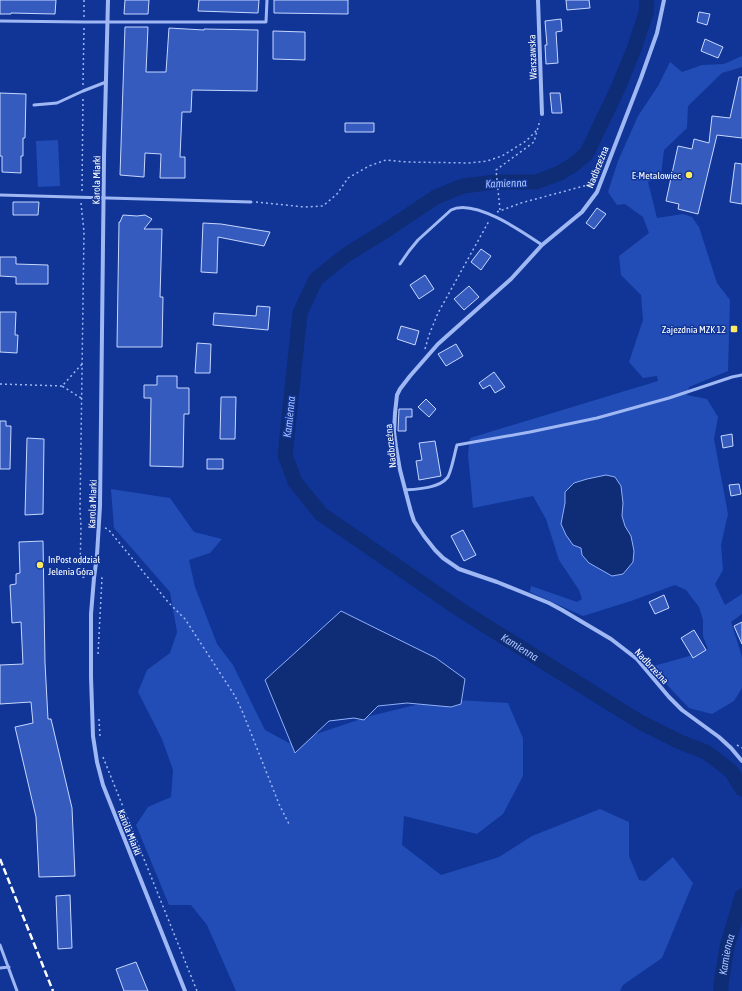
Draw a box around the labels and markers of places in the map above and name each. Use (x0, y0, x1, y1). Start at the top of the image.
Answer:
place label: E-Metalowiec (632, 170, 681, 181)
marker: E-Metalowiec (684, 170, 694, 180)
place label: Zajezdnia MZK 12 (662, 324, 726, 335)
marker: Zajezdnia MZK 12 (729, 324, 739, 334)
place label: InPost oddział Jelenia Góra (48, 554, 100, 577)
marker: InPost oddział Jelenia Góra (35, 560, 45, 570)

